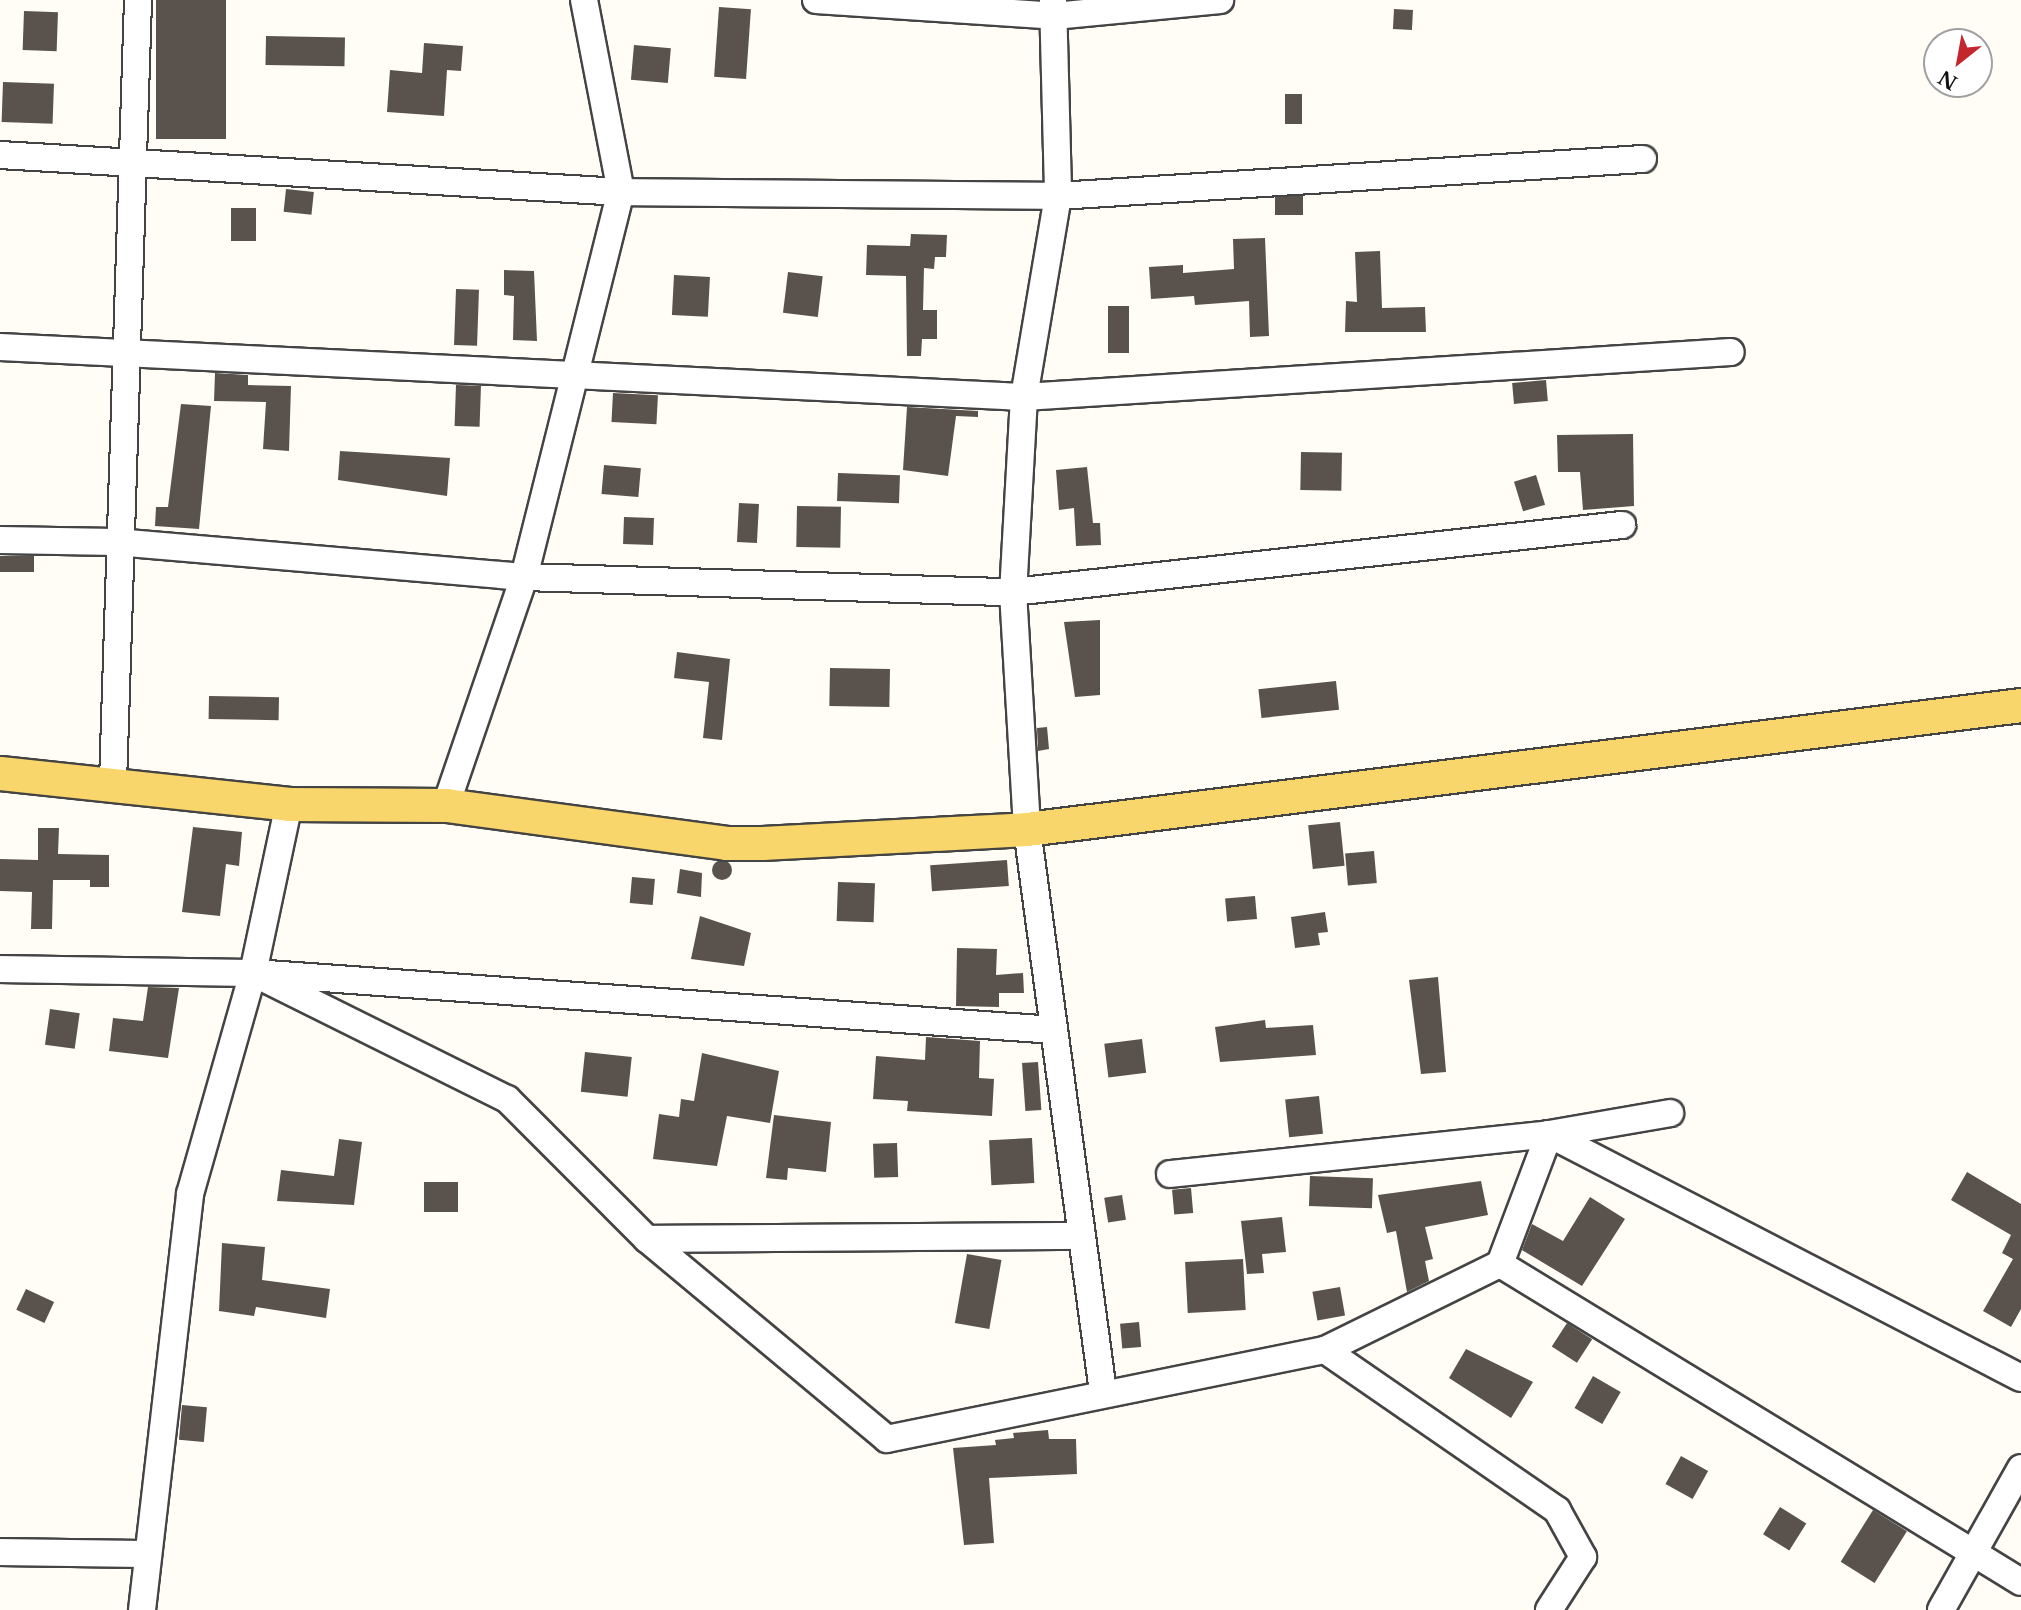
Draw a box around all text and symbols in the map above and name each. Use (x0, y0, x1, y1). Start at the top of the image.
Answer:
north arrow (1923, 28, 1993, 98)
text: N (1934, 65, 1962, 94)

